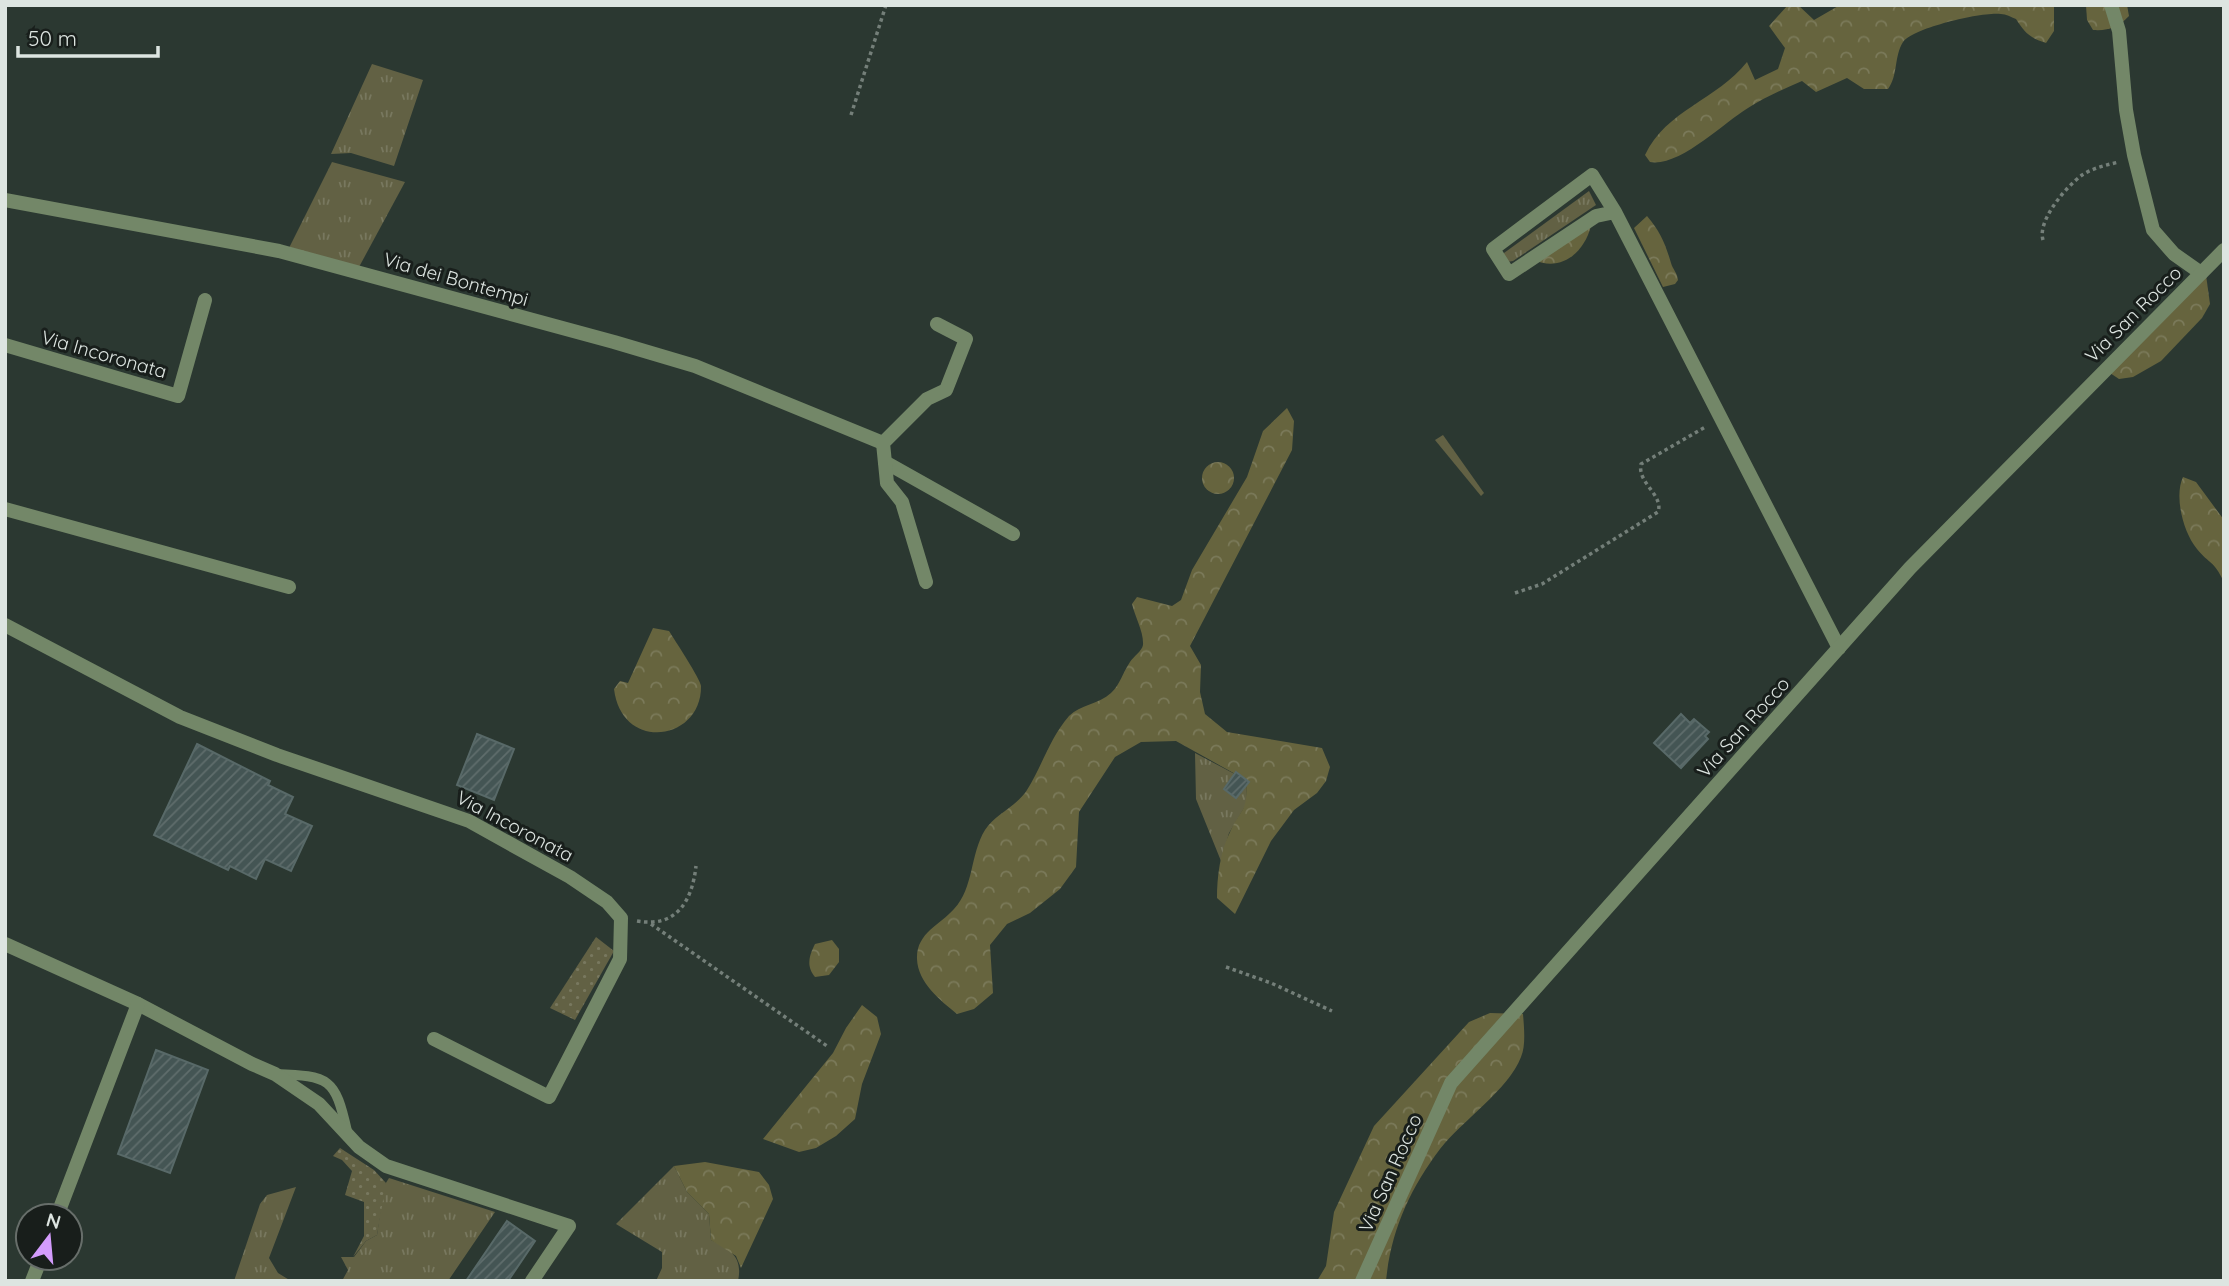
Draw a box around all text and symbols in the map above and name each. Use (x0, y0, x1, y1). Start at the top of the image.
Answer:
scale bar (18, 14, 158, 58)
text: 50 m (28, 25, 77, 51)
street label: Via dei Bontempi (381, 247, 531, 311)
street label: Via San Rocco (2080, 261, 2186, 367)
street label: Via Incoronata (39, 325, 169, 383)
street label: Via San Rocco (1692, 672, 1794, 782)
street label: Via Incoronata (452, 785, 578, 867)
street label: Via San Rocco (1353, 1110, 1427, 1236)
north arrow (14, 1202, 84, 1272)
text: N (44, 1207, 64, 1234)

